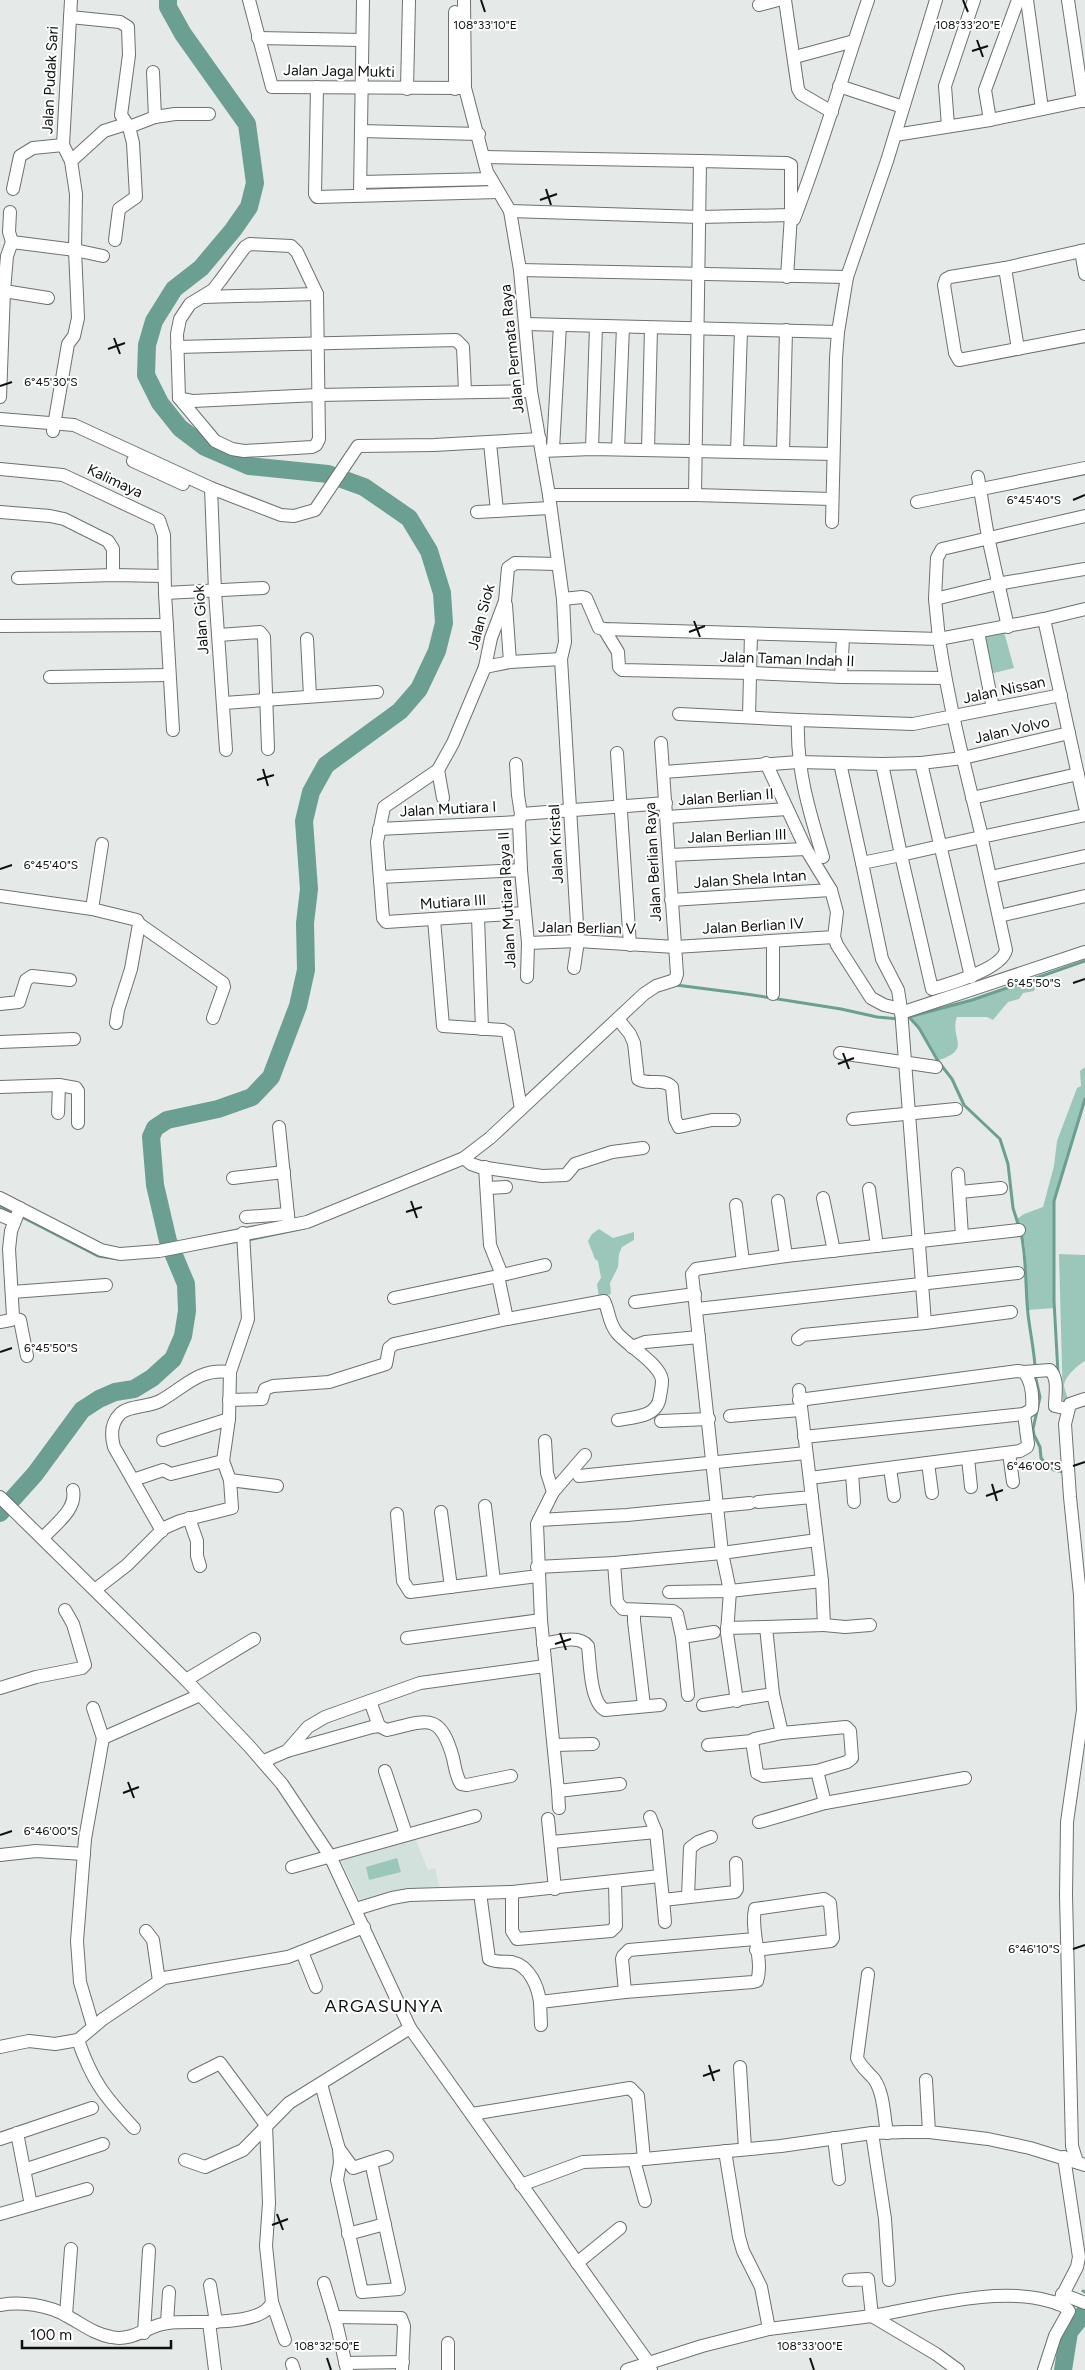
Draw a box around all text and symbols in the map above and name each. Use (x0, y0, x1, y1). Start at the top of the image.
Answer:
text: 108°33'10"E (453, 18, 517, 32)
text: 108°33'20"E (935, 18, 1001, 32)
street label: Jalan Pudak Sari (38, 25, 62, 135)
street label: Jalan Jaga Mukti (283, 61, 395, 81)
street label: Jalan Permata Raya (496, 283, 528, 415)
text: 6°45'30"S (24, 375, 78, 389)
street label: Kalimaya (84, 460, 146, 502)
text: 6°45'40"S (1007, 493, 1061, 507)
street label: Jalan Siok (464, 582, 499, 652)
street label: Jalan Giok (190, 584, 212, 655)
street label: Jalan Taman Indah II (719, 648, 855, 670)
street label: Jalan Nissan (961, 673, 1047, 707)
street label: Jalan Volvo (973, 713, 1052, 747)
street label: Jalan Berlian II (678, 785, 774, 809)
street label: Jalan Mutiara I (399, 797, 497, 821)
street label: Jalan Berlian Raya (641, 802, 665, 922)
street label: Jalan Kristal (545, 804, 567, 884)
street label: Jalan Berlian III (687, 825, 787, 847)
street label: Jalan Mutiara Raya II (494, 831, 520, 969)
text: 6°45'40"S (24, 858, 78, 872)
street label: Jalan Shela Intan (693, 866, 807, 892)
street label: Mutiara III (419, 891, 487, 913)
street label: Jalan Berlian IV (702, 914, 805, 938)
street label: Jalan Berlian V (538, 918, 637, 938)
text: 6°45'50"S (1007, 976, 1061, 990)
text: 6°45'50"S (24, 1341, 78, 1355)
text: 6°46'00"S (1007, 1459, 1061, 1473)
text: 6°46'00"S (24, 1824, 78, 1838)
text: 6°46'10"S (1008, 1942, 1060, 1956)
district label: ARGASUNYA (325, 1995, 443, 2017)
scale bar (22, 2318, 171, 2350)
text: 100 m (30, 2326, 72, 2344)
text: 108°32'50"E (294, 2339, 360, 2353)
text: 108°33'00"E (777, 2339, 843, 2353)

